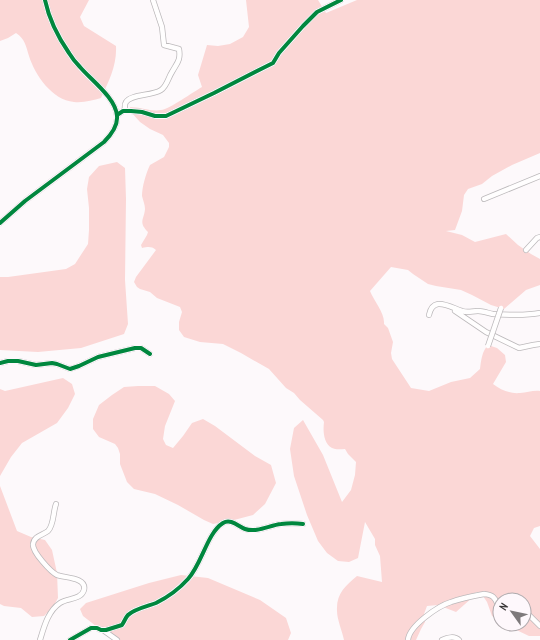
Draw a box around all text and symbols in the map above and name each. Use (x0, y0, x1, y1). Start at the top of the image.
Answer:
north arrow (492, 592, 532, 632)
text: N (496, 600, 511, 613)

